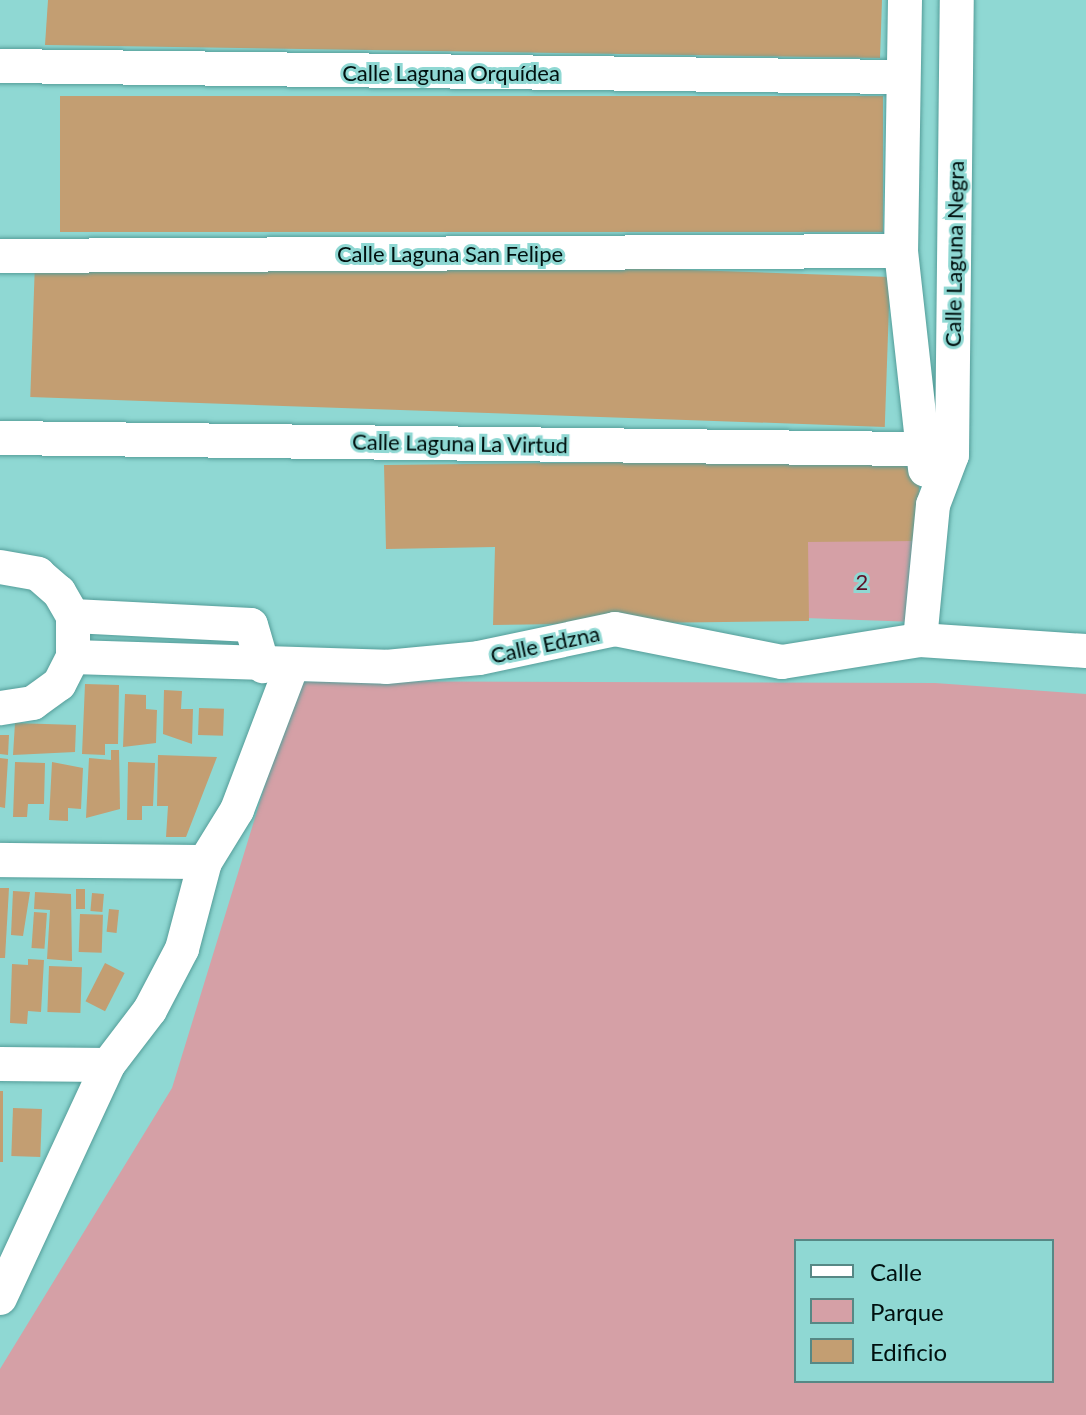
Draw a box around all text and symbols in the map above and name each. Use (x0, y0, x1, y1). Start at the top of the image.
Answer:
street label: Calle Laguna Orquídea (342, 60, 560, 86)
street label: Calle Laguna Negra (939, 161, 969, 347)
street label: Calle Laguna San Felipe (337, 241, 563, 267)
street label: Calle Laguna La Virtud (352, 428, 568, 458)
park label: 2 (856, 569, 868, 595)
street label: Calle Edzna (488, 620, 602, 668)
legend (794, 1239, 1054, 1383)
text: Calle (870, 1257, 922, 1286)
text: Parque (870, 1297, 944, 1326)
text: Edificio (870, 1337, 947, 1366)

